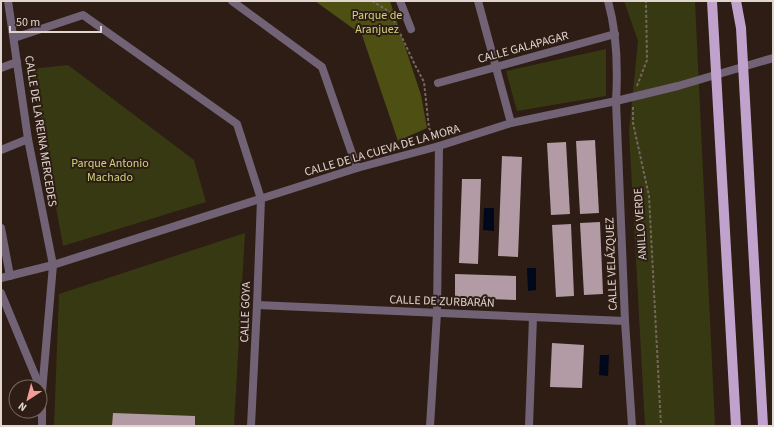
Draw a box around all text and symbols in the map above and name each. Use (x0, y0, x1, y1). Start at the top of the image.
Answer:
park label: Parque de Aranjuez (352, 7, 402, 38)
scale bar (10, 8, 101, 34)
text: 50 m (16, 14, 40, 31)
street label: CALLE GALAPAGAR (476, 27, 571, 68)
street label: CALLE DE LA REINA MERCEDES (20, 54, 61, 208)
street label: CALLE DE LA CUEVA DE LA MORA (302, 120, 462, 181)
park label: Parque Antonio Machado (71, 155, 149, 186)
street label: ANILLO VERDE (630, 187, 651, 261)
street label: CALLE VELÁZQUEZ (601, 217, 622, 311)
street label: CALLE GOYA (236, 281, 255, 343)
street label: CALLE DE ZURBARÁN (389, 291, 495, 312)
north arrow (8, 379, 48, 419)
text: N (15, 398, 30, 415)

